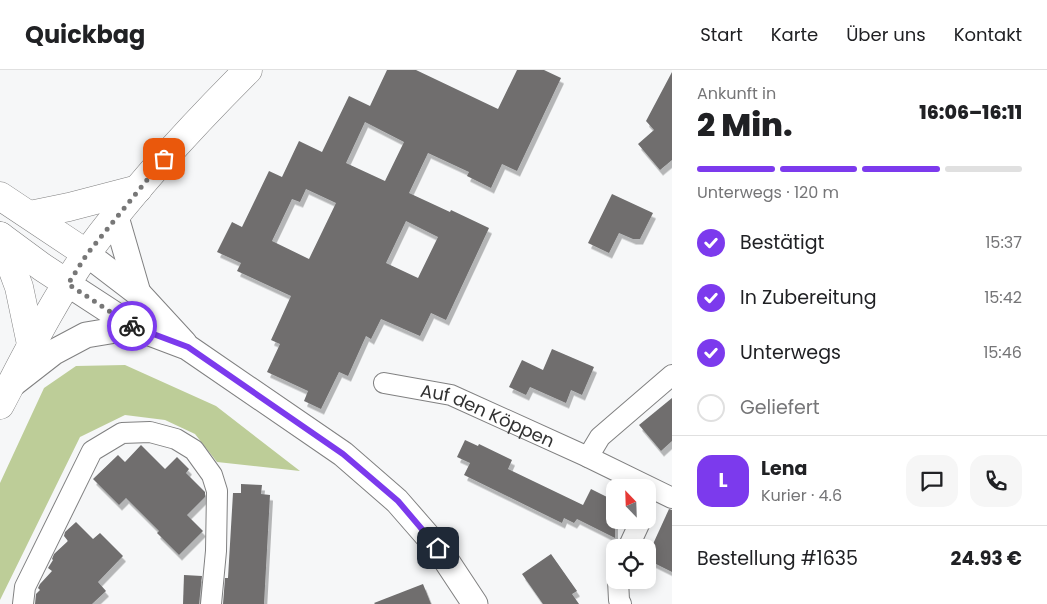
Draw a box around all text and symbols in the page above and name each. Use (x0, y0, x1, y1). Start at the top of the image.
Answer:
text: Quickbag (25, 18, 145, 51)
text: Start (700, 22, 743, 47)
text: Karte (771, 22, 818, 47)
text: Über uns (846, 22, 926, 47)
text: Kontakt (954, 22, 1022, 47)
text: Ankunft in (697, 82, 776, 105)
text: 16:06–16:11 (919, 99, 1022, 126)
text: 2 Min. (697, 102, 793, 147)
pin (143, 138, 185, 180)
icon: bag (150, 145, 178, 173)
text: Unterwegs · 120 m (697, 181, 839, 204)
icon: check (697, 229, 725, 257)
text: Bestätigt (740, 229, 824, 256)
text: 15:37 (985, 231, 1022, 254)
icon: check (697, 284, 725, 312)
text: In Zubereitung (740, 284, 877, 311)
text: 15:42 (984, 286, 1022, 309)
courier (107, 301, 157, 351)
icon: bike (118, 312, 146, 340)
icon: check (697, 339, 725, 367)
text: Unterwegs (740, 339, 841, 366)
text: 15:46 (983, 341, 1022, 364)
street label: Auf den Köppen (418, 377, 559, 453)
text: Geliefert (740, 394, 820, 421)
text: Lena (761, 455, 807, 482)
button: chat (906, 455, 958, 507)
button: phone (970, 455, 1022, 507)
text: L (718, 467, 728, 494)
north arrow (606, 479, 656, 529)
map controls (606, 479, 656, 589)
text: Kurier · 4.6 (761, 484, 842, 507)
pin (417, 527, 459, 569)
icon: home (424, 534, 452, 562)
button: locate (606, 539, 656, 589)
text: Bestellung #1635 (697, 545, 858, 572)
text: 24.93 € (951, 545, 1022, 572)

